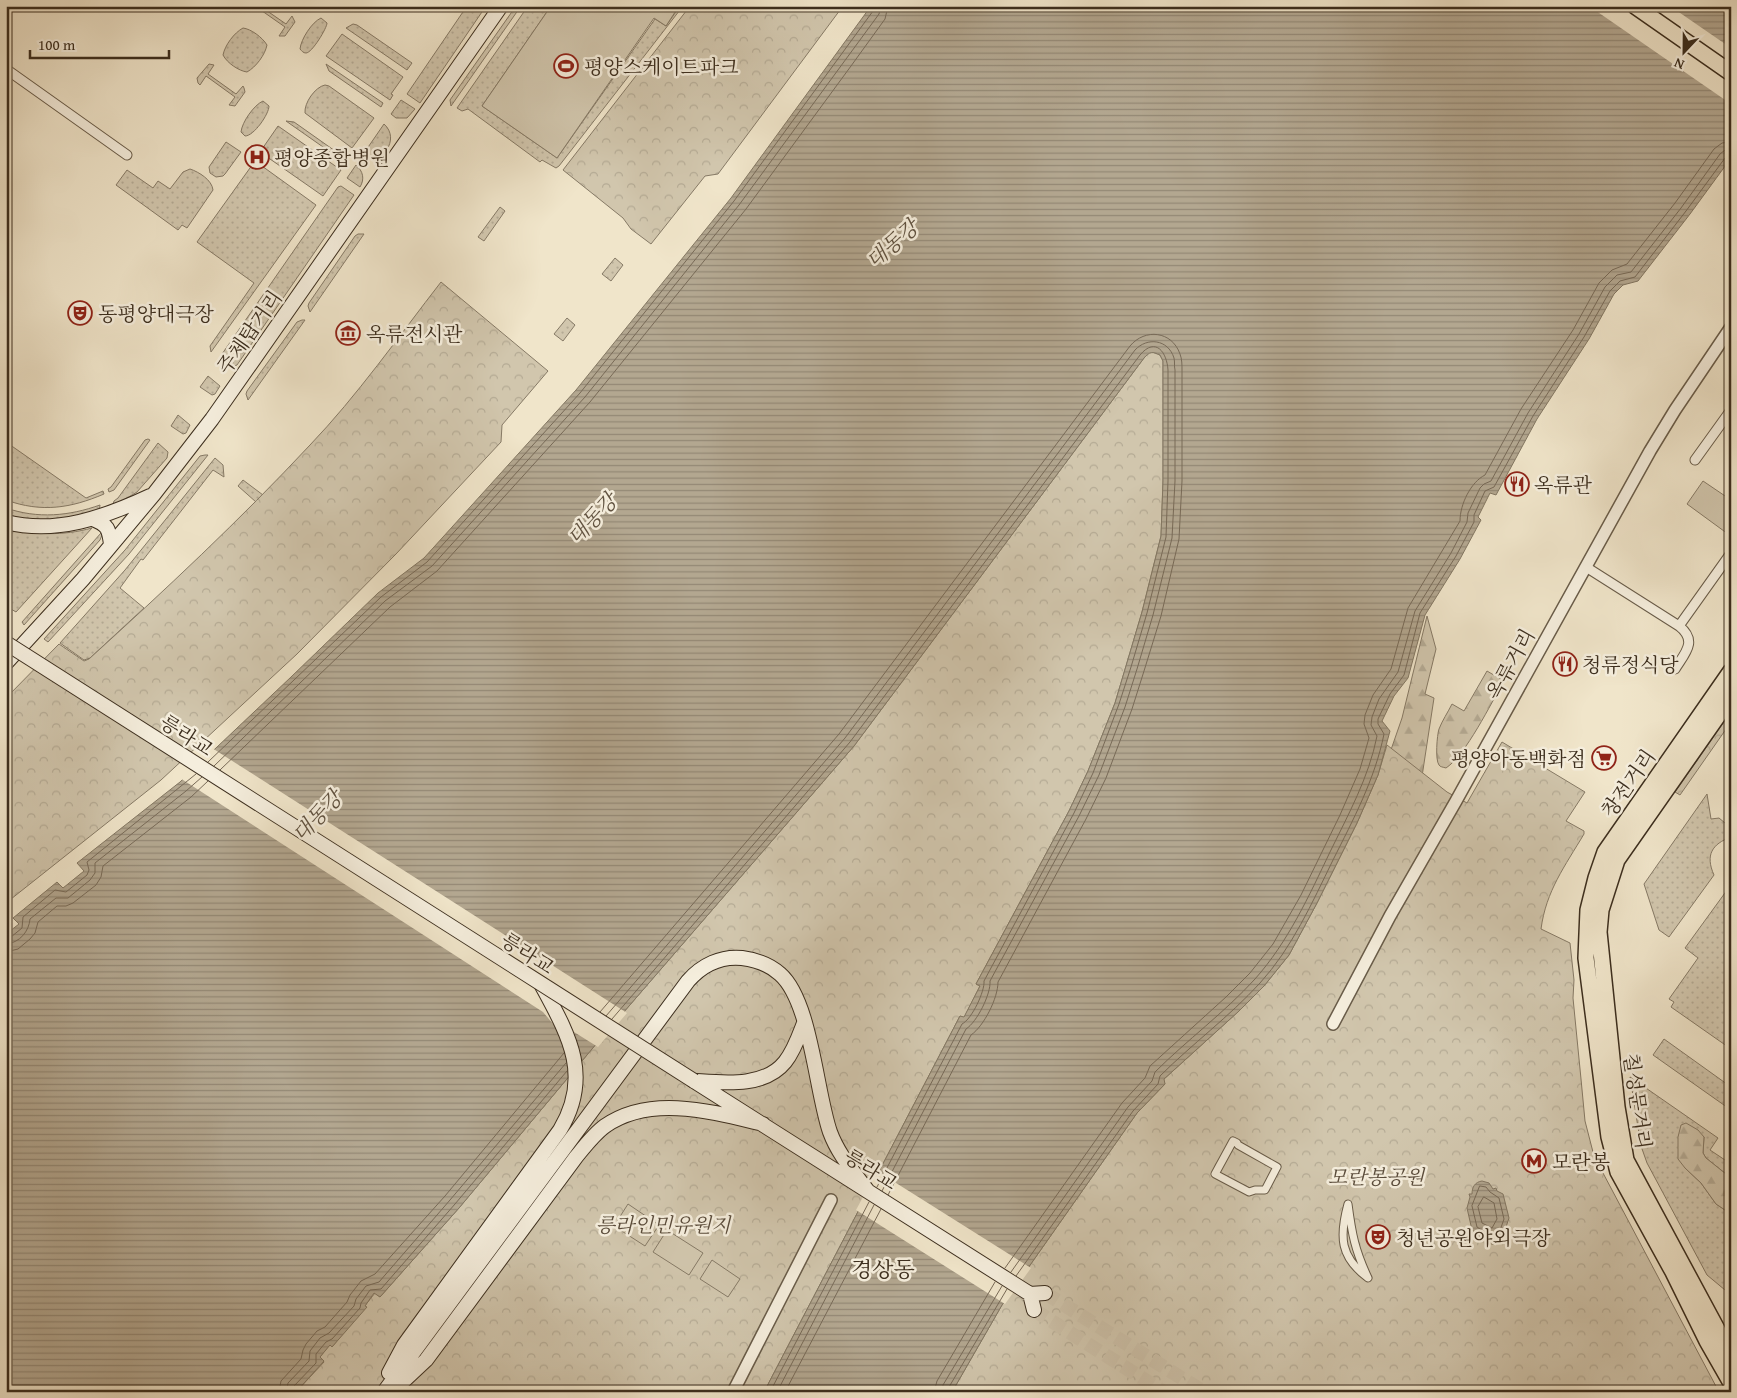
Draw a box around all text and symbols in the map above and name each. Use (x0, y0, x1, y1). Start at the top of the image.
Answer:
scale bar (30, 28, 169, 60)
north arrow (1660, 28, 1710, 78)
text: 100 m (38, 34, 76, 55)
place label: 평양스케이트파크 (584, 52, 739, 81)
sports icon: 평양스케이트파크 (553, 53, 579, 79)
text: N (1670, 53, 1687, 75)
place label: 평양종합병원 (274, 143, 390, 172)
hospital icon: 평양종합병원 (244, 144, 270, 170)
water label: 대동강 (859, 211, 927, 276)
street label: 주체탑거리 (209, 284, 289, 380)
place label: 동평양대극장 (98, 299, 215, 328)
theatre icon: 동평양대극장 (67, 300, 93, 326)
place label: 옥류전시관 (366, 319, 463, 348)
museum icon: 옥류전시관 (335, 320, 361, 346)
place label: 옥류관 (1534, 470, 1593, 499)
restaurant icon: 옥류관 (1504, 471, 1530, 497)
water label: 대동강 (560, 484, 626, 552)
street label: 옥류거리 (1479, 623, 1541, 705)
place label: 청류정식당 (1582, 650, 1679, 679)
restaurant icon: 청류정식당 (1552, 651, 1578, 677)
street label: 릉라교 (155, 707, 220, 763)
street label: 창전거리 (1594, 743, 1662, 823)
place label: 평양아동백화점 (1451, 744, 1586, 773)
supermarket icon: 평양아동백화점 (1591, 745, 1617, 771)
water label: 대동강 (285, 781, 351, 849)
street label: 릉라교 (496, 925, 561, 981)
street label: 칠성문거리 (1617, 1051, 1659, 1151)
street label: 릉라교 (839, 1141, 904, 1197)
place label: 모란봉 (1552, 1147, 1610, 1176)
metro station icon: 모란봉 (1521, 1148, 1547, 1174)
park label: 모란봉공원 (1328, 1162, 1426, 1191)
park label: 릉라인민유원지 (595, 1210, 732, 1239)
place label: 청년공원야외극장 (1396, 1223, 1551, 1252)
theatre icon: 청년공원야외극장 (1365, 1224, 1391, 1250)
district label: 경상동 (851, 1253, 915, 1285)

